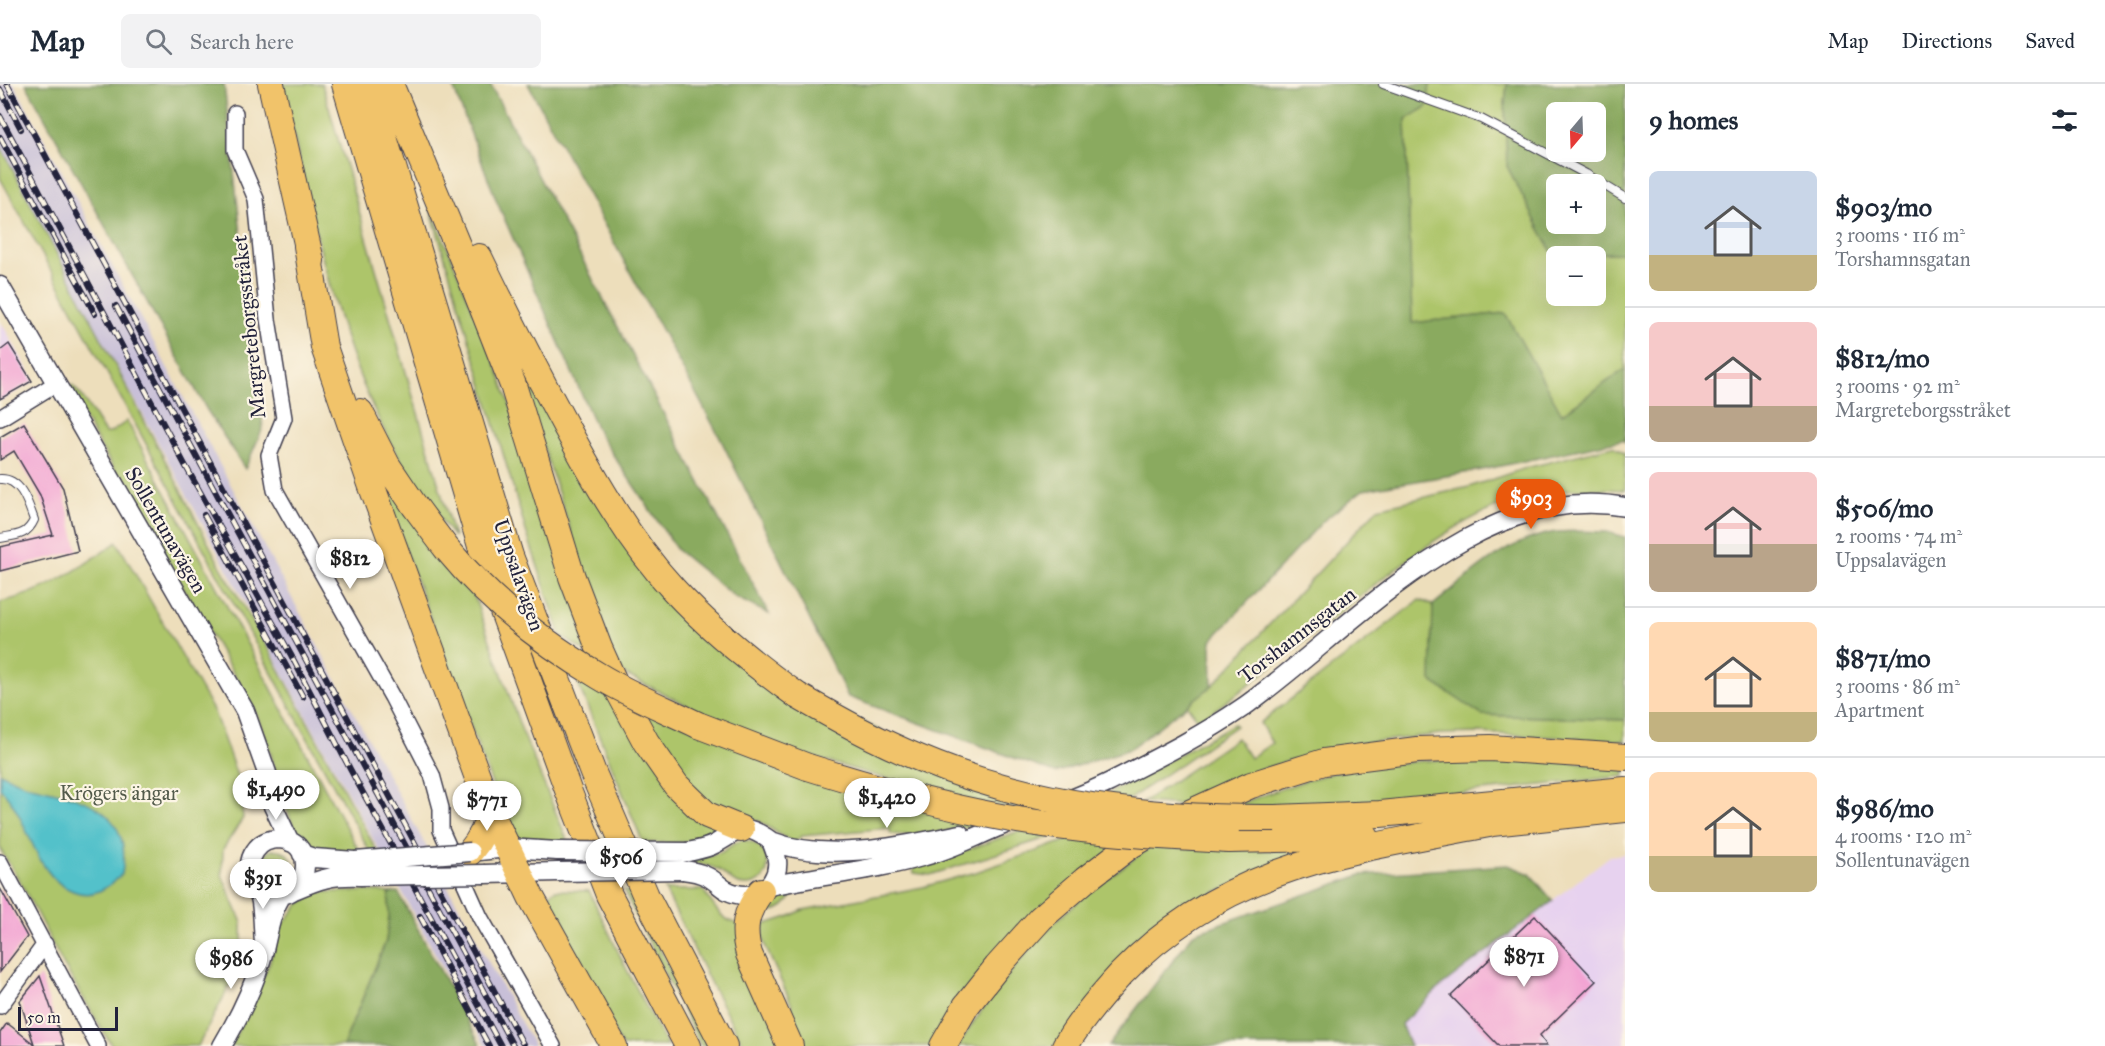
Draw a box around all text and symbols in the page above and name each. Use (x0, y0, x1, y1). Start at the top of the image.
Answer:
search box (121, 14, 541, 68)
text: Map (30, 24, 85, 59)
icon: search (142, 25, 175, 58)
text: Search here (190, 28, 294, 55)
text: Map (1828, 28, 1869, 54)
text: Directions (1902, 28, 1992, 54)
text: Saved (2025, 28, 2075, 54)
north arrow (1546, 102, 1606, 162)
map controls (1546, 102, 1606, 306)
text: 9 homes (1649, 104, 1738, 136)
icon: filters (2048, 104, 2081, 137)
button: + (1546, 174, 1606, 234)
text: $903/mo (1835, 191, 1932, 223)
icon: home (1697, 195, 1769, 267)
text: 3 rooms · 116 m² (1835, 223, 1965, 247)
street label: Margreteborgsstråket (226, 233, 272, 420)
button: − (1546, 246, 1606, 306)
text: Torshamnsgatan (1835, 247, 1971, 271)
text: $812/mo (1835, 342, 1930, 374)
icon: home (1697, 346, 1769, 418)
text: 3 rooms · 92 m² (1835, 374, 1960, 398)
text: Margreteborgsstråket (1835, 398, 2011, 422)
street label: Sollentunavägen (119, 462, 213, 598)
pin: $903 (1495, 479, 1567, 530)
text: $903 (1510, 486, 1552, 510)
text: $506/mo (1835, 492, 1933, 524)
icon: home (1697, 496, 1769, 568)
street label: Uppsalavägen (488, 515, 550, 635)
text: 2 rooms · 74 m² (1835, 524, 1962, 548)
pin: $812 (314, 539, 386, 590)
text: $812 (330, 546, 370, 570)
text: Uppsalavägen (1835, 548, 1946, 572)
street label: Torshamnsgatan (1233, 581, 1361, 689)
text: $871/mo (1835, 642, 1931, 674)
icon: home (1697, 646, 1769, 718)
text: 3 rooms · 86 m² (1835, 674, 1960, 698)
text: Apartment (1835, 698, 1924, 722)
pin: $1,490 (227, 770, 325, 821)
text: $1,490 (247, 777, 305, 801)
pin: $1,420 (838, 778, 936, 829)
park label: Krögers ängar (60, 780, 179, 806)
pin: $771 (451, 781, 523, 832)
text: $1,420 (858, 785, 916, 809)
text: $771 (466, 788, 508, 812)
text: $986/mo (1835, 792, 1934, 824)
icon: home (1697, 796, 1769, 868)
text: 4 rooms · 120 m² (1835, 824, 1972, 848)
pin: $506 (585, 838, 657, 889)
text: $506 (599, 845, 643, 869)
text: Sollentunavägen (1835, 848, 1970, 872)
pin: $391 (227, 859, 299, 910)
text: $391 (244, 866, 282, 890)
pin: $871 (1488, 937, 1560, 988)
pin: $986 (195, 939, 267, 990)
text: $871 (1503, 944, 1545, 968)
text: $986 (209, 946, 253, 970)
scale bar (18, 1004, 118, 1032)
text: 50 m (27, 1008, 61, 1027)

